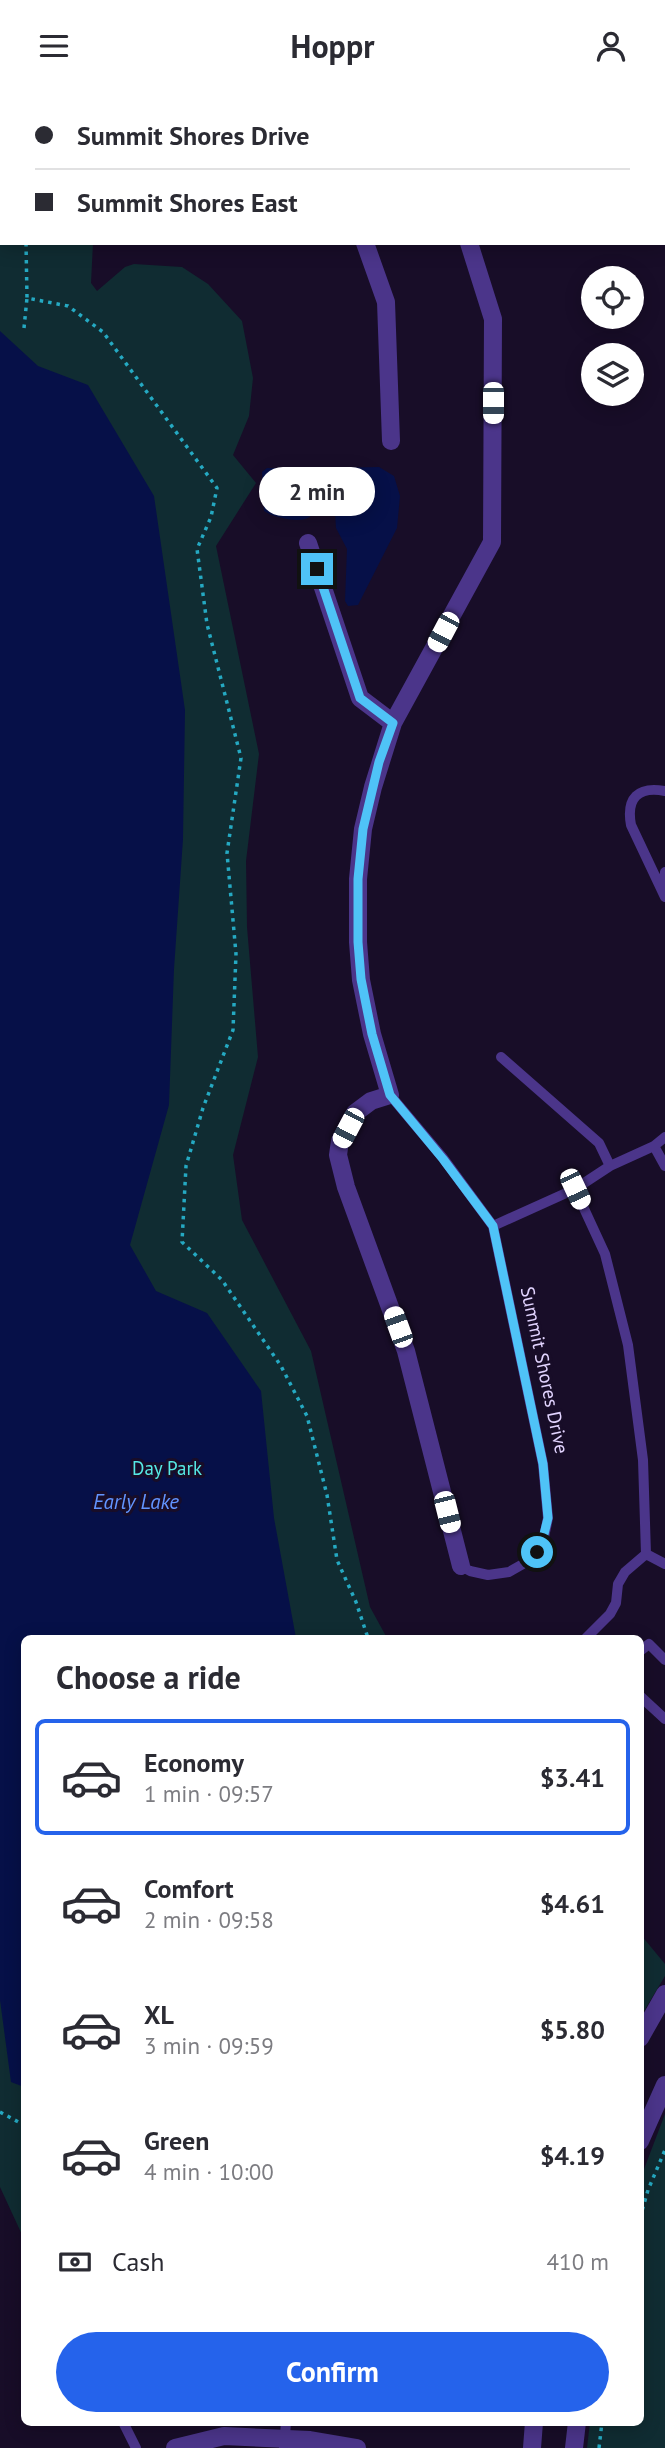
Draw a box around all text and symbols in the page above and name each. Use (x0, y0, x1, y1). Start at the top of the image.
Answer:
text: Hoppr (291, 25, 374, 67)
icon: menu (35, 27, 73, 65)
icon: person (592, 27, 630, 65)
text: Summit Shores Drive (77, 119, 309, 152)
text: Summit Shores East (77, 186, 298, 219)
map controls (581, 266, 644, 406)
button: locate (581, 266, 644, 329)
button: layers (581, 343, 644, 406)
car (483, 382, 504, 424)
callout: 2 min (259, 468, 375, 517)
text: 2 min (289, 477, 345, 506)
route end (301, 553, 333, 585)
car (424, 609, 463, 655)
car (329, 1105, 368, 1151)
car (557, 1166, 594, 1212)
street label: Summit Shores Drive (516, 1284, 574, 1456)
car (381, 1304, 416, 1350)
park label: Day Park (132, 1456, 202, 1480)
water label: Early Lake (93, 1488, 179, 1515)
car (432, 1489, 463, 1535)
route start (521, 1536, 553, 1568)
text: Choose a ride (56, 1656, 241, 1698)
icon: car (60, 1746, 123, 1809)
text: Economy (144, 1746, 244, 1779)
text: $3.41 (540, 1761, 605, 1794)
text: 1 min · 09:57 (144, 1779, 274, 1808)
icon: car (60, 1872, 123, 1935)
text: Comfort (144, 1872, 234, 1905)
text: $4.61 (540, 1887, 605, 1920)
text: 2 min · 09:58 (144, 1905, 274, 1934)
icon: car (60, 1998, 123, 2061)
text: XL (144, 1998, 174, 2031)
text: $5.80 (540, 2013, 605, 2046)
text: 3 min · 09:59 (144, 2031, 274, 2060)
icon: car (60, 2124, 123, 2187)
text: Green (144, 2124, 209, 2157)
text: $4.19 (540, 2139, 605, 2172)
text: 4 min · 10:00 (144, 2157, 274, 2186)
icon: cash (56, 2243, 94, 2281)
text: Cash (112, 2245, 164, 2278)
text: 410 m (547, 2247, 609, 2276)
button: Confirm (56, 2332, 609, 2412)

